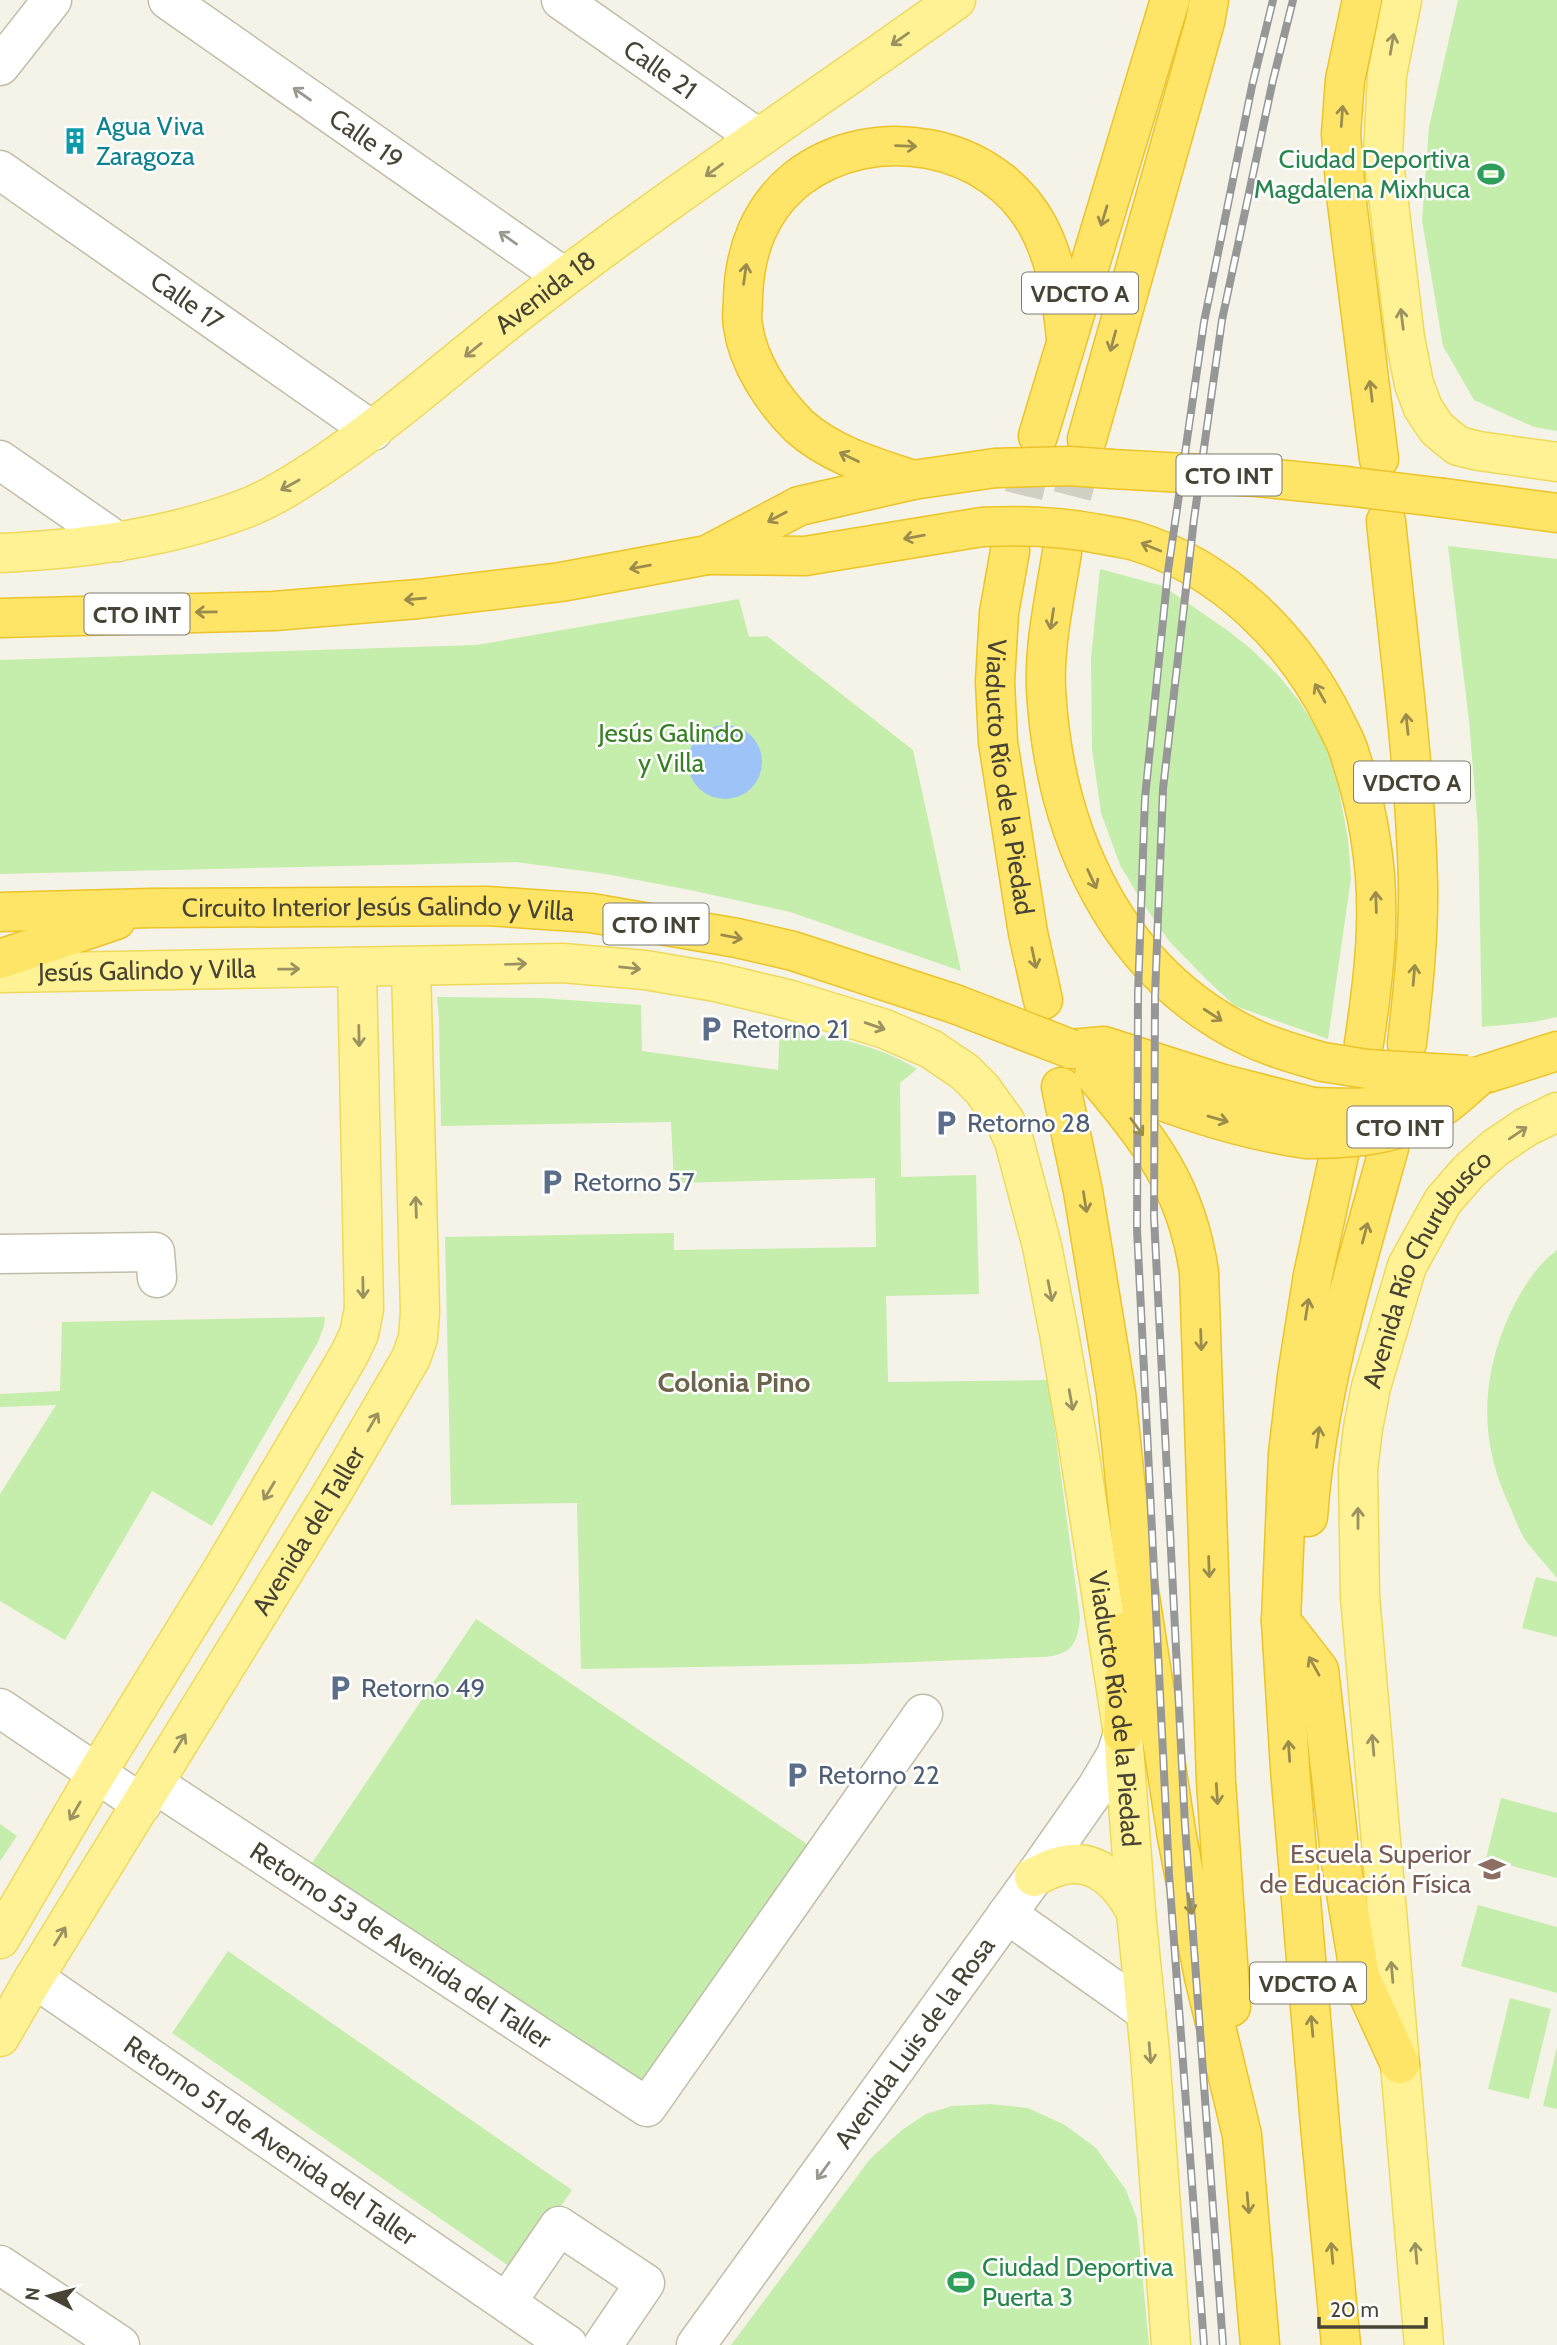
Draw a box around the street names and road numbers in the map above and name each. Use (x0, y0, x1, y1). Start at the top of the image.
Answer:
street label: Calle 21 (617, 33, 703, 106)
street label: Calle 19 (323, 102, 410, 176)
street label: Avenida 18 (488, 244, 602, 341)
street label: Calle 17 (144, 264, 229, 337)
road number: VDCTO A (1022, 272, 1138, 314)
road number: CTO INT (1176, 454, 1282, 496)
road number: CTO INT (85, 594, 190, 634)
street label: Viaducto Río de la Piedad (979, 638, 1041, 917)
road number: VDCTO A (1354, 762, 1470, 802)
street label: Circuito Interior Jesús Galindo y Villa (182, 890, 576, 928)
road number: CTO INT (604, 904, 708, 944)
street label: Jesús Galindo y Villa (37, 952, 257, 988)
road number: CTO INT (1348, 1106, 1452, 1148)
street label: Avenida Río Churubusco (1356, 1143, 1498, 1392)
street label: Avenida del Taller (245, 1440, 372, 1621)
street label: Viaducto Río de la Piedad (1082, 1569, 1147, 1848)
street label: Retorno 53 de Avenida del Taller (244, 1835, 558, 2056)
street label: Avenida Luis de la Rosa (827, 1930, 1002, 2155)
road number: VDCTO A (1250, 1962, 1366, 2004)
street label: Retorno 51 de Avenida del Taller (118, 2029, 424, 2253)

